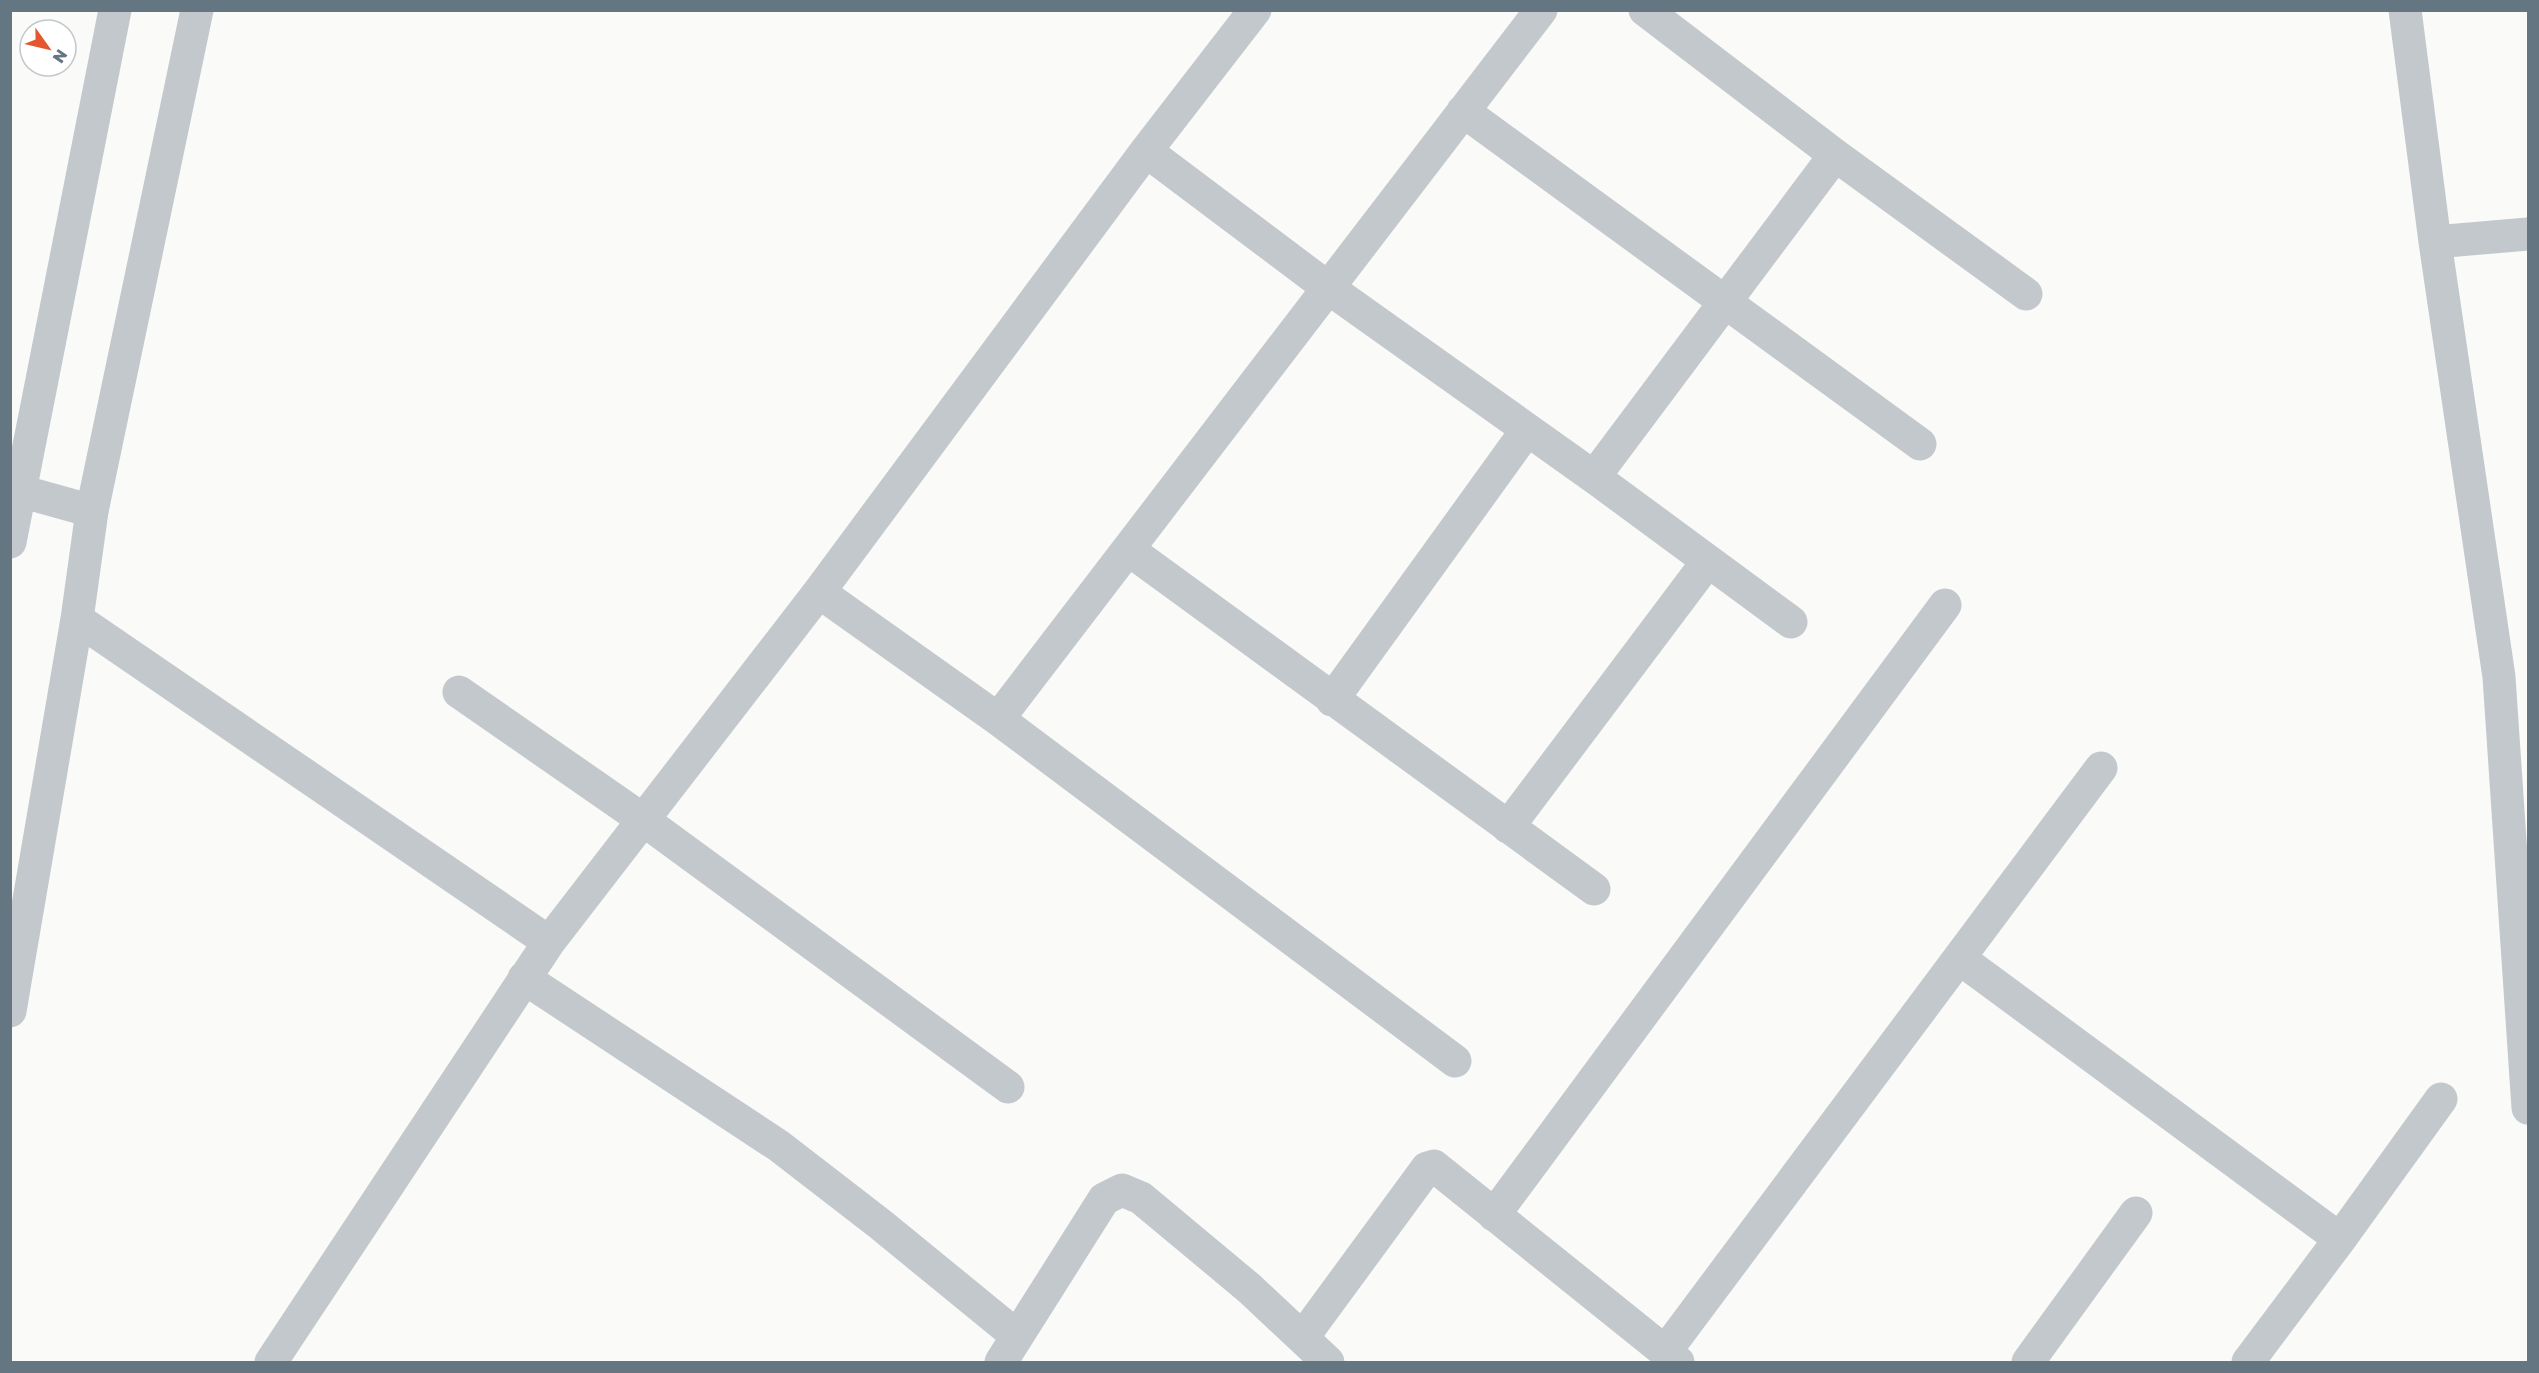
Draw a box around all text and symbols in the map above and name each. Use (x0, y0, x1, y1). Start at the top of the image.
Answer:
north arrow (18, 18, 78, 78)
text: N (49, 46, 72, 67)

